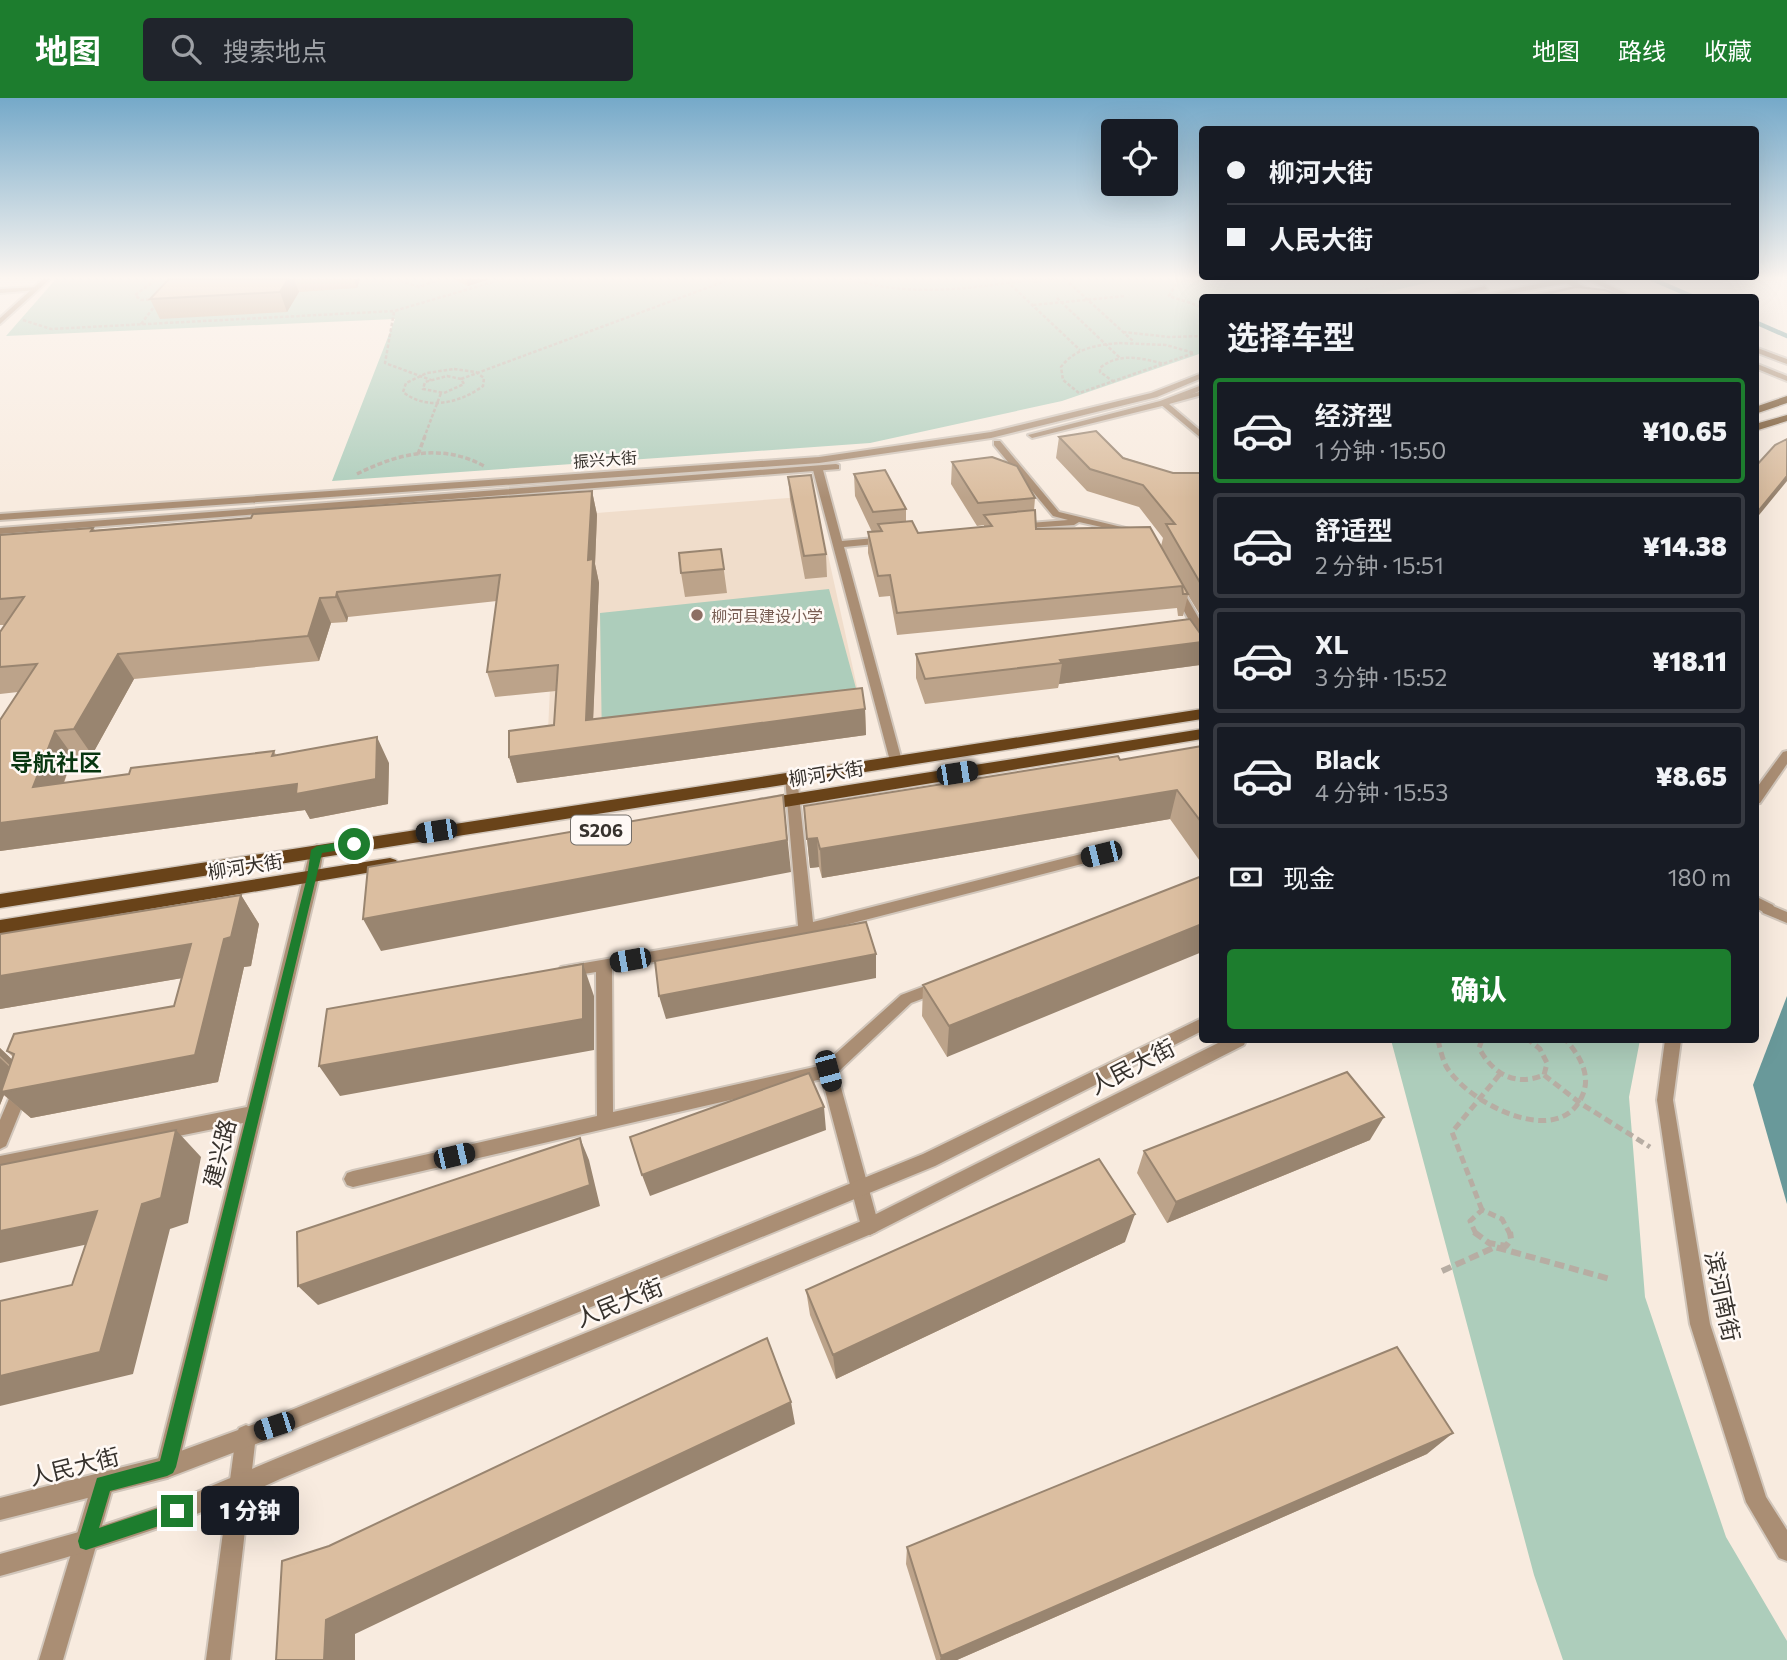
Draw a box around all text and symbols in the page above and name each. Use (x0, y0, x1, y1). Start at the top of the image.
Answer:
search box (143, 18, 633, 81)
text: 地图 (35, 29, 101, 70)
icon: search (167, 30, 205, 68)
text: 搜索地点 (223, 35, 327, 66)
text: 地图 (1532, 36, 1580, 65)
text: 路线 (1618, 36, 1666, 65)
text: 收藏 (1704, 36, 1752, 65)
map controls (1101, 119, 1178, 196)
button: locate (1101, 119, 1178, 196)
text: 柳河大街 (1269, 156, 1373, 187)
text: 人民大街 (1269, 223, 1373, 254)
text: 选择车型 (1227, 316, 1355, 356)
icon: car (1231, 399, 1294, 462)
text: 经济型 (1315, 399, 1393, 430)
text: ¥10.65 (1642, 415, 1727, 446)
text: 1 分钟 · 15:50 (1315, 436, 1446, 464)
street label: 振兴大街 (572, 447, 638, 471)
icon: car (1231, 514, 1294, 577)
text: 舒适型 (1315, 514, 1393, 545)
text: ¥14.38 (1643, 530, 1727, 561)
text: 2 分钟 · 15:51 (1315, 551, 1444, 579)
place label: 柳河县建设小学 (711, 606, 823, 625)
marker: 柳河县建设小学 (689, 607, 705, 623)
text: XL (1315, 628, 1349, 659)
icon: car (1231, 629, 1294, 692)
text: ¥18.11 (1652, 645, 1727, 676)
text: 3 分钟 · 15:52 (1315, 663, 1447, 691)
text: Black (1315, 743, 1381, 774)
icon: car (1231, 744, 1294, 807)
district label: 导航社区 (10, 748, 102, 776)
street label: 柳河大街 (787, 756, 865, 790)
car (935, 759, 980, 787)
text: ¥8.65 (1656, 760, 1727, 791)
text: 4 分钟 · 15:53 (1315, 778, 1448, 806)
road number: S206 (571, 816, 631, 844)
car (414, 817, 459, 845)
route start (338, 828, 370, 860)
car (1079, 839, 1124, 869)
street label: 柳河大街 (206, 849, 284, 883)
icon: cash (1227, 858, 1265, 896)
text: 现金 (1283, 862, 1335, 893)
text: 180 m (1668, 863, 1731, 891)
car (608, 946, 653, 974)
button: 确认 (1227, 949, 1731, 1029)
street label: 人民大街 (1085, 1033, 1179, 1099)
car (813, 1048, 844, 1094)
street label: 建兴路 (197, 1116, 241, 1190)
car (432, 1141, 477, 1171)
street label: 滨河南街 (1700, 1248, 1746, 1344)
street label: 人民大街 (571, 1272, 667, 1332)
car (251, 1410, 298, 1442)
street label: 人民大街 (26, 1441, 122, 1491)
callout: 1 分钟 (202, 1486, 300, 1536)
route end (161, 1495, 193, 1527)
text: 1 分钟 (219, 1496, 281, 1524)

